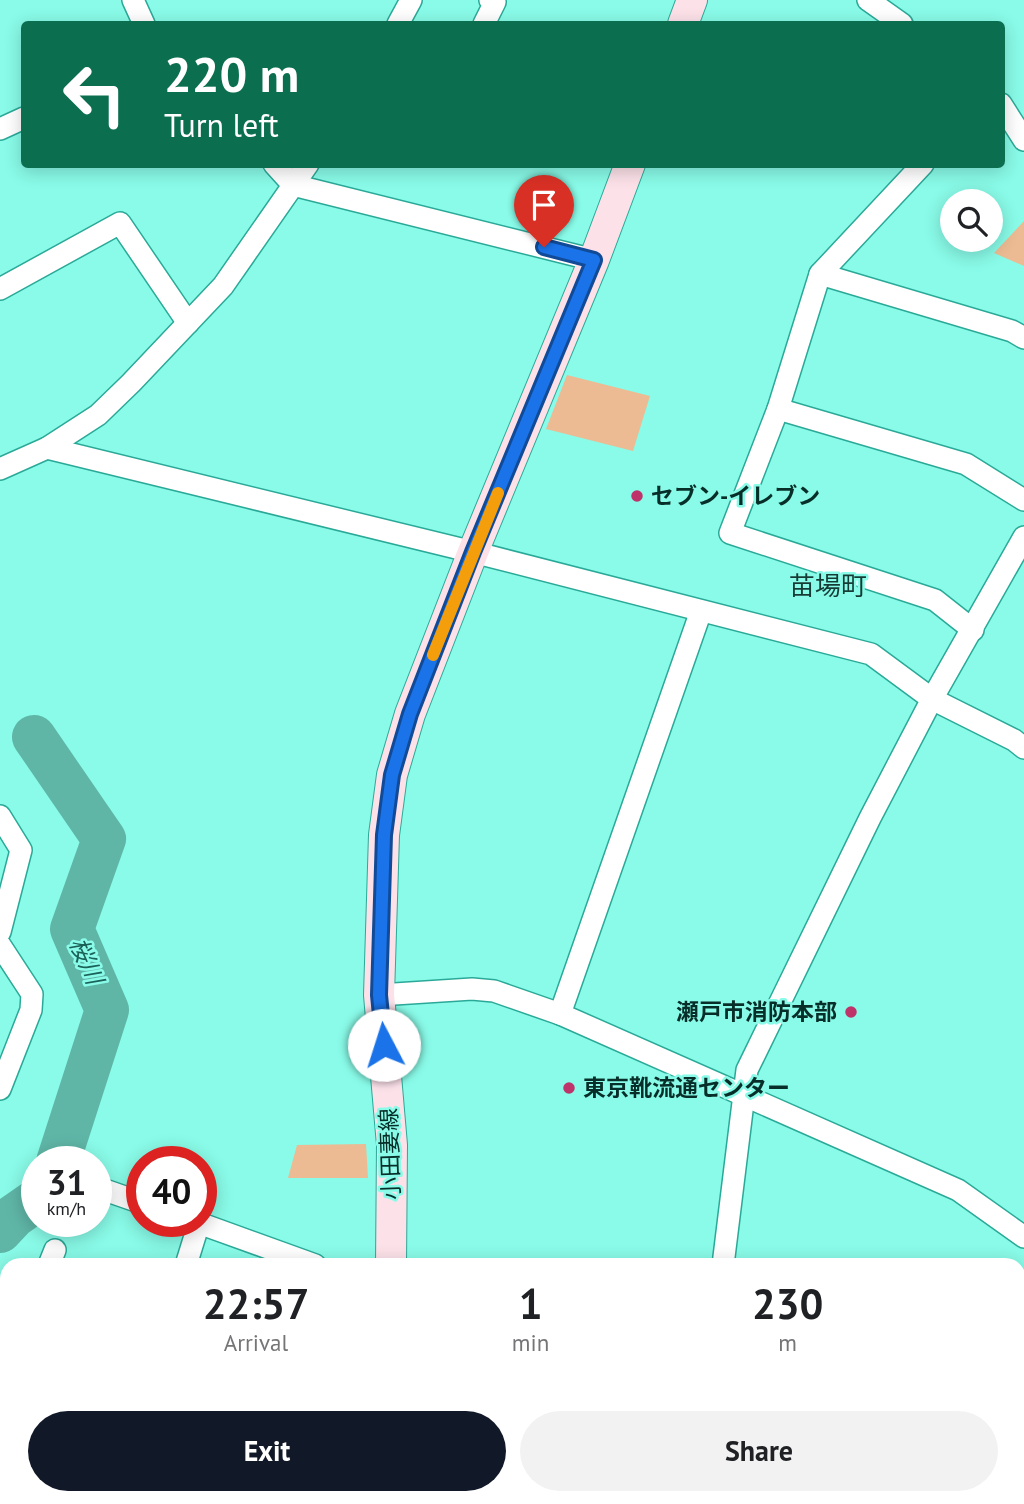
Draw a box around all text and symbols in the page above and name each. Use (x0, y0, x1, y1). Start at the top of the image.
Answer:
text: 220 m (164, 42, 299, 106)
icon: left (49, 49, 140, 140)
text: Turn left (164, 104, 279, 146)
pin (514, 175, 574, 247)
icon: arrive (525, 186, 563, 224)
map controls (940, 189, 1003, 252)
button: search (940, 189, 1003, 252)
place label: セブン-イレブン (651, 481, 820, 510)
marker: セブン-イレブン (629, 488, 645, 504)
district label: 苗場町 (789, 569, 867, 602)
water label: 桜川 (63, 933, 112, 992)
place label: 瀬戸市消防本部 (676, 997, 837, 1026)
marker: 瀬戸市消防本部 (843, 1004, 859, 1020)
position arrow (347, 1008, 421, 1082)
place label: 東京靴流通センター (583, 1073, 790, 1102)
marker: 東京靴流通センター (561, 1080, 577, 1096)
street label: 小田妻線 (373, 1108, 406, 1200)
speed limit sign: 40 (126, 1146, 217, 1237)
text: 31 (47, 1159, 86, 1205)
text: km/h (47, 1197, 86, 1220)
text: 22:57 (203, 1276, 309, 1331)
text: 1 (519, 1276, 542, 1331)
text: 230 (752, 1276, 823, 1331)
text: Arrival (224, 1328, 288, 1357)
text: min (512, 1328, 549, 1357)
text: m (778, 1328, 797, 1357)
button: Exit (28, 1411, 506, 1491)
button: Share (520, 1411, 998, 1491)

